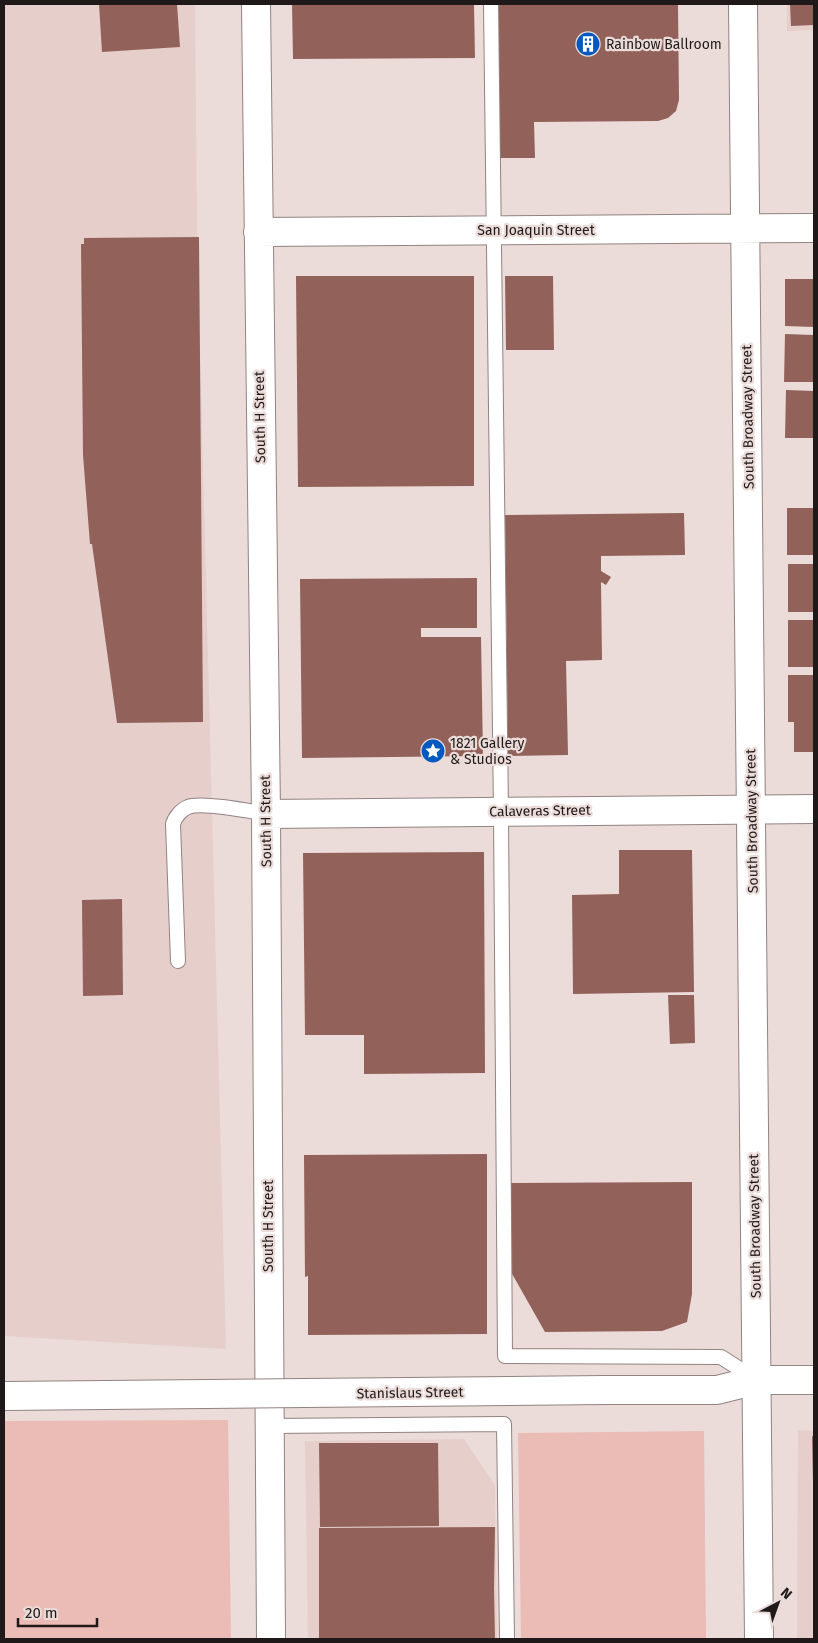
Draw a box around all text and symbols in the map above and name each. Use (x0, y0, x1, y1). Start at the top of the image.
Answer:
building icon: Rainbow Ballroom (575, 31, 601, 57)
place label: Rainbow Ballroom (606, 36, 722, 53)
street label: San Joaquin Street (477, 222, 596, 239)
street label: South Broadway Street (738, 344, 758, 489)
street label: South H Street (251, 370, 269, 463)
place label: 1821 Gallery & Studios (450, 735, 524, 768)
place icon: 1821 Gallery & Studios (420, 738, 446, 764)
street label: South Broadway Street (742, 748, 762, 893)
street label: South H Street (257, 774, 275, 867)
street label: Calaveras Street (489, 802, 592, 820)
street label: South Broadway Street (745, 1153, 765, 1298)
street label: South H Street (260, 1179, 277, 1272)
street label: Stanislaus Street (356, 1384, 465, 1402)
north arrow (753, 1578, 803, 1628)
text: N (777, 1584, 795, 1603)
scale bar (18, 1596, 96, 1628)
text: 20 m (25, 1604, 58, 1622)

